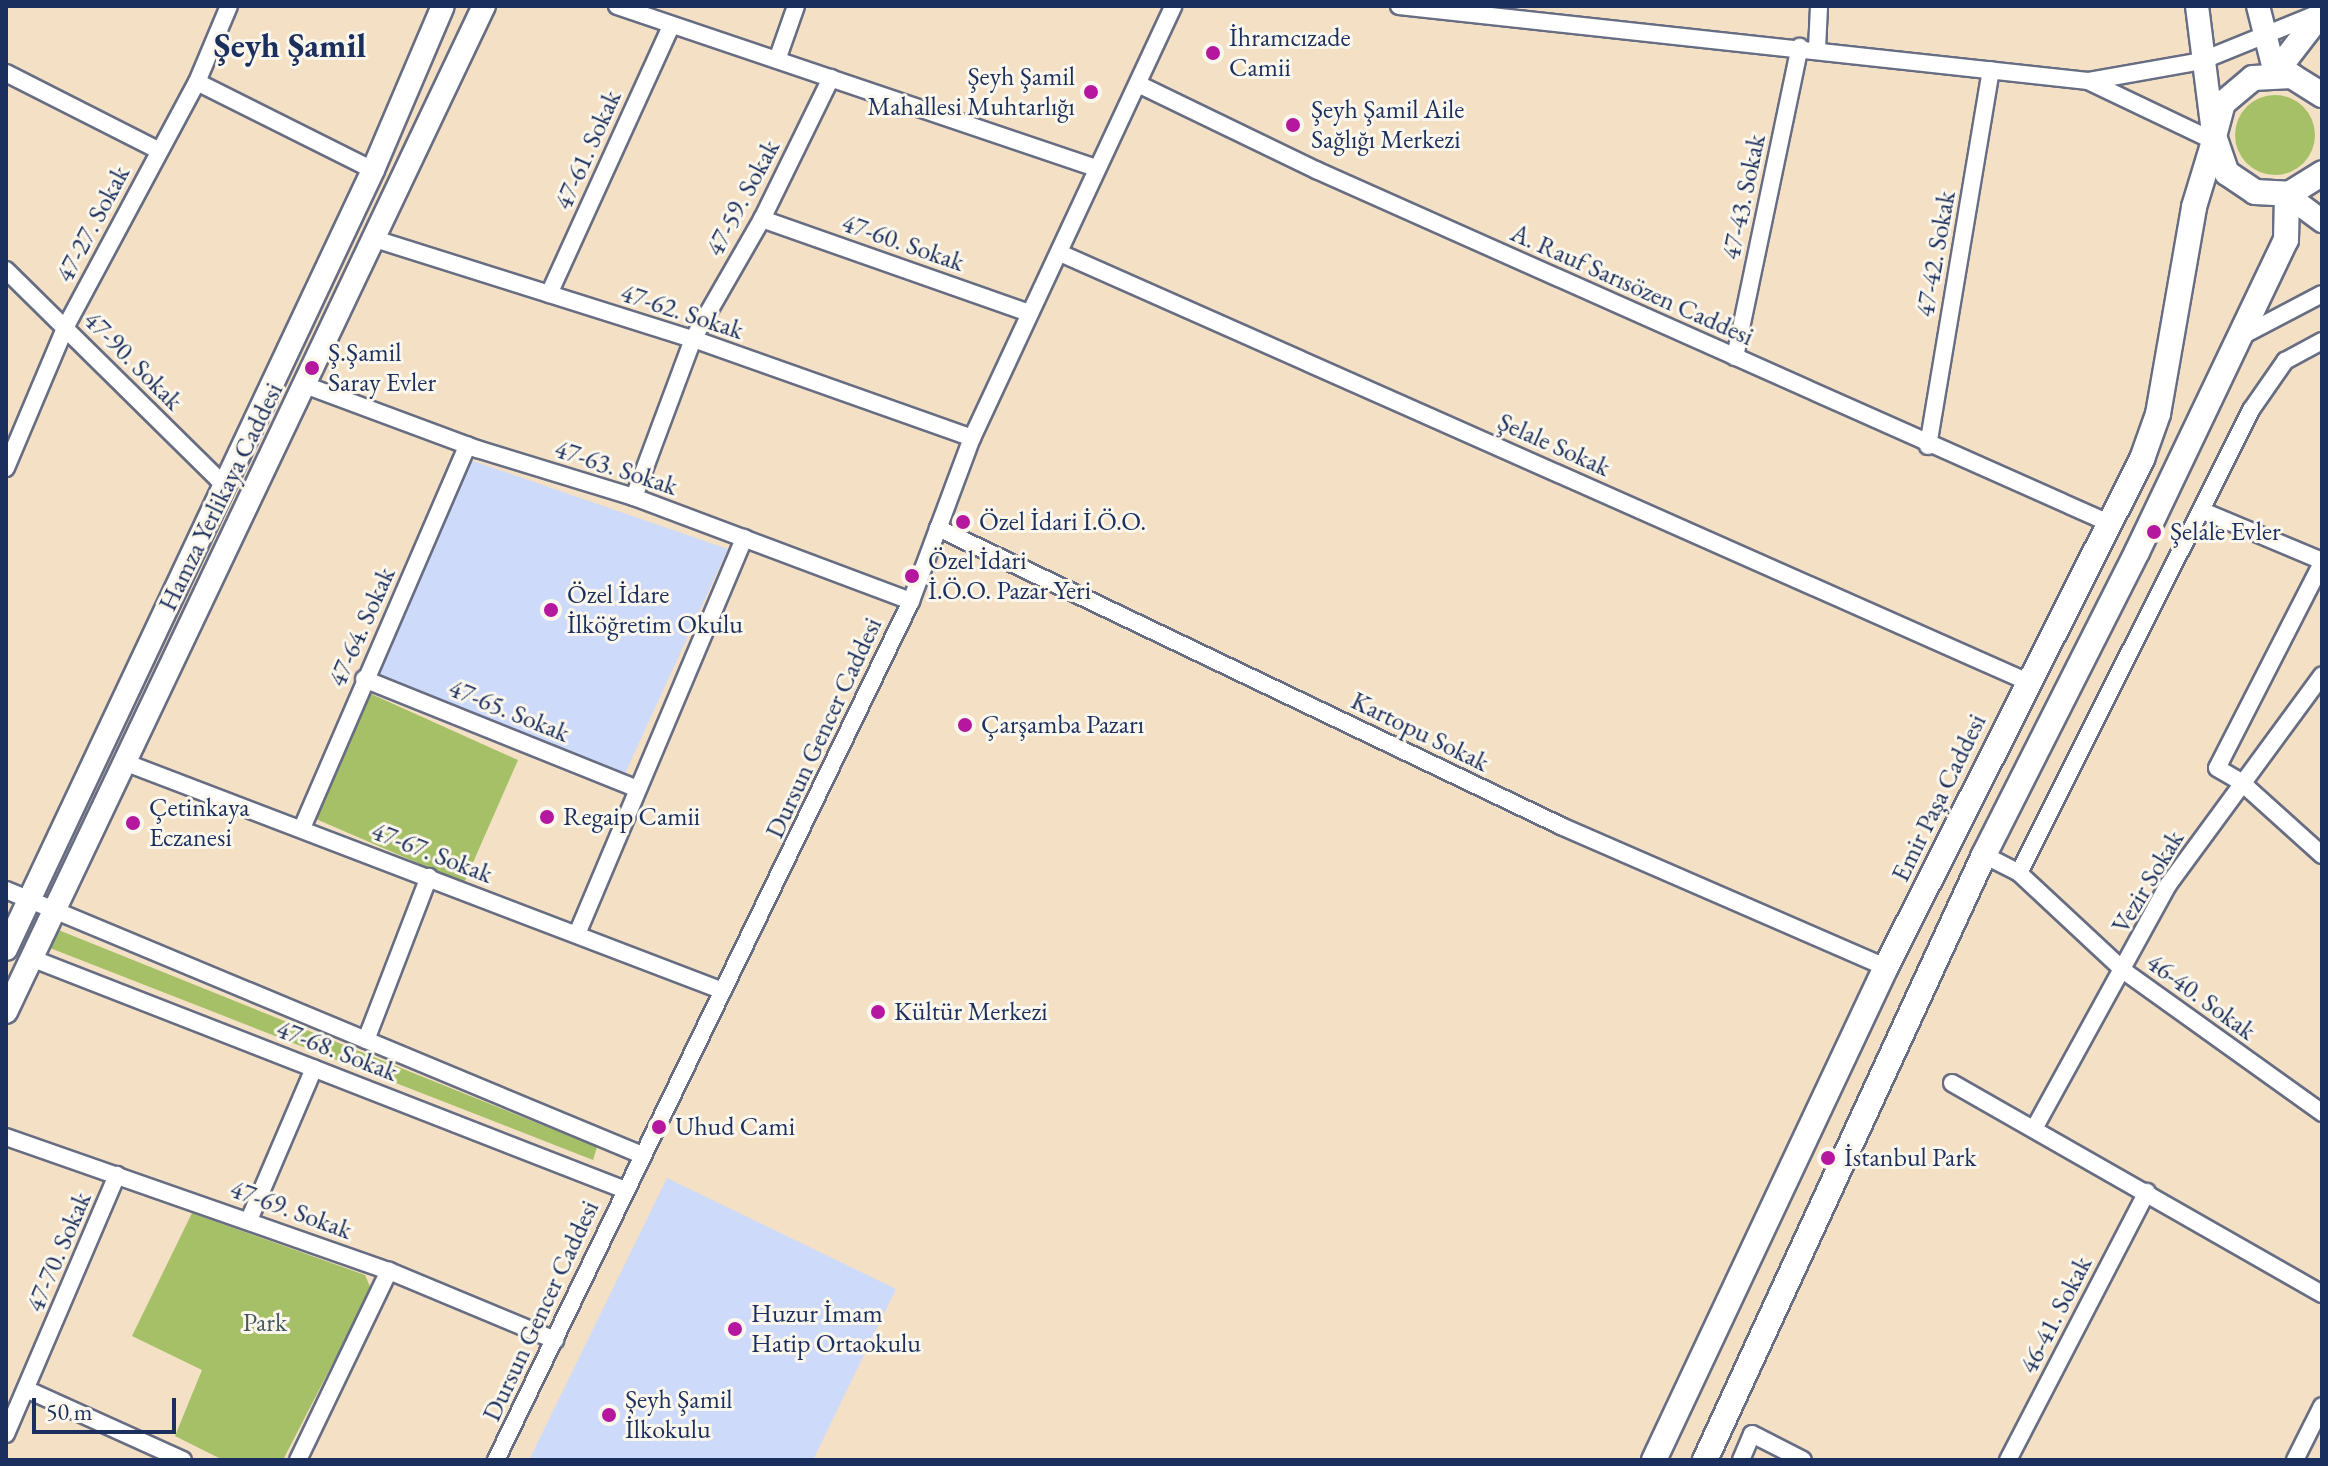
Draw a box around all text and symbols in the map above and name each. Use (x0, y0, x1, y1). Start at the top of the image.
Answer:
place label: İhramcızade Camii (1229, 22, 1351, 84)
district label: Şeyh Şamil (214, 26, 366, 66)
marker: İhramcızade Camii (1204, 44, 1222, 62)
place label: Şeyh Şamil Mahallesi Muhtarlığı (867, 61, 1075, 122)
marker: Şeyh Şamil Mahallesi Muhtarlığı (1082, 83, 1100, 101)
street label: 47-61. Sokak (548, 85, 628, 215)
place label: Şeyh Şamil Aile Sağlığı Merkezi (1311, 94, 1464, 156)
marker: Şeyh Şamil Aile Sağlığı Merkezi (1282, 114, 1304, 136)
street label: 47-43. Sokak (1715, 131, 1773, 263)
street label: 47-59. Sokak (699, 134, 787, 262)
street label: 47-27. Sokak (49, 160, 137, 288)
street label: 47-42. Sokak (1910, 188, 1962, 320)
street label: 47-60. Sokak (838, 207, 968, 279)
street label: A. Rauf Sarısözen Caddesi (1506, 217, 1758, 353)
street label: 47-62. Sokak (617, 277, 747, 347)
street label: 47-90. Sokak (77, 305, 189, 417)
place label: Ş.Şamil Saray Evler (328, 337, 436, 398)
marker: Ş.Şamil Saray Evler (303, 359, 321, 377)
street label: Hamza Yerlikaya Caddesi (152, 378, 290, 616)
street label: Şelale Sokak (1493, 406, 1615, 484)
street label: 47-63. Sokak (551, 433, 681, 503)
place label: Özel İdari İ.Ö.O. (979, 506, 1146, 538)
marker: Özel İdari İ.Ö.O. (954, 513, 972, 531)
place label: Şelale Evler (2170, 516, 2281, 548)
marker: Şelale Evler (2145, 523, 2163, 541)
place label: Özel İdari İ.Ö.O. Pazar Yeri (928, 545, 1091, 606)
street label: 47-64. Sokak (322, 562, 402, 692)
marker: Özel İdari İ.Ö.O. Pazar Yeri (903, 567, 921, 585)
place label: Özel İdare İlköğretim Okulu (567, 579, 743, 640)
marker: Özel İdare İlköğretim Okulu (542, 601, 560, 619)
street label: Dursun Gencer Caddesi (759, 613, 889, 843)
street label: 47-65. Sokak (444, 673, 574, 749)
street label: Kartopu Sokak (1346, 685, 1494, 779)
place label: Çarşamba Pazarı (981, 709, 1144, 741)
street label: Emir Paşa Caddesi (1885, 709, 1993, 887)
marker: Çarşamba Pazarı (956, 716, 974, 734)
place label: Çetinkaya Eczanesi (149, 792, 250, 854)
place label: Regaip Camii (563, 801, 700, 833)
marker: Regaip Camii (538, 808, 556, 826)
marker: Çetinkaya Eczanesi (124, 814, 142, 832)
street label: 47-67. Sokak (367, 816, 497, 890)
street label: Vezir Sokak (2105, 825, 2191, 939)
street label: 46-40. Sokak (2140, 947, 2262, 1047)
place label: Kültür Merkezi (894, 996, 1048, 1028)
marker: Kültür Merkezi (869, 1003, 887, 1021)
street label: 47-68. Sokak (272, 1014, 402, 1088)
place label: Uhud Cami (675, 1111, 795, 1143)
marker: Uhud Cami (650, 1118, 668, 1136)
place label: İstanbul Park (1844, 1142, 1976, 1174)
marker: İstanbul Park (1819, 1149, 1837, 1167)
street label: 47-69. Sokak (226, 1174, 356, 1246)
street label: 47-70. Sokak (20, 1187, 98, 1317)
street label: Dursun Gencer Caddesi (476, 1196, 606, 1426)
street label: 46-41. Sokak (2013, 1251, 2099, 1379)
place label: Huzur İmam Hatip Ortaokulu (751, 1298, 921, 1360)
park label: Park (243, 1307, 287, 1339)
marker: Huzur İmam Hatip Ortaokulu (726, 1320, 744, 1338)
scale bar (36, 1382, 180, 1432)
place label: Şeyh Şamil İlkokulu (625, 1384, 733, 1446)
text: 50 m (46, 1396, 93, 1427)
marker: Şeyh Şamil İlkokulu (600, 1406, 618, 1424)

